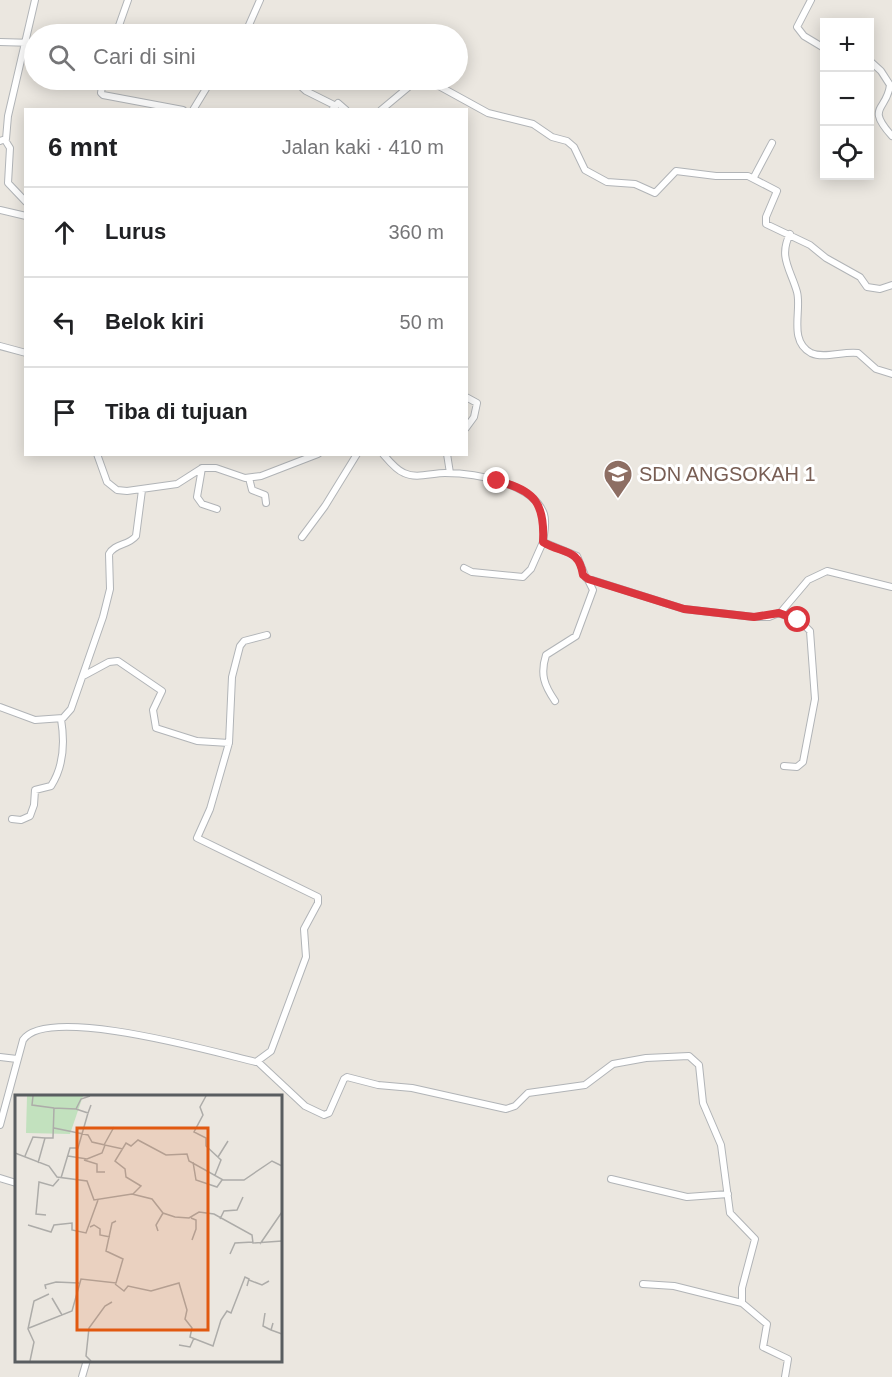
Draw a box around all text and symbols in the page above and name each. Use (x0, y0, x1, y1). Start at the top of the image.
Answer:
map controls (820, 18, 874, 180)
button: + (820, 18, 874, 72)
search box (24, 24, 468, 90)
icon: search (45, 41, 78, 74)
text: Cari di sini (93, 44, 196, 69)
button: − (820, 72, 874, 126)
button: locate (820, 126, 874, 180)
text: 6 mnt (48, 132, 117, 162)
text: Jalan kaki · 410 m (282, 136, 444, 158)
icon: ahead (48, 216, 81, 249)
text: Lurus (105, 219, 166, 244)
text: 360 m (388, 221, 444, 243)
icon: left (48, 306, 81, 339)
text: Belok kiri (105, 309, 204, 334)
text: 50 m (400, 311, 444, 333)
icon: arrive (48, 396, 81, 429)
text: Tiba di tujuan (105, 399, 248, 424)
school or university icon: SDN ANGSOKAH 1 (602, 458, 634, 500)
place label: SDN ANGSOKAH 1 (639, 463, 816, 485)
route end (483, 467, 509, 493)
route start (784, 606, 810, 632)
inset map (15, 1095, 282, 1362)

